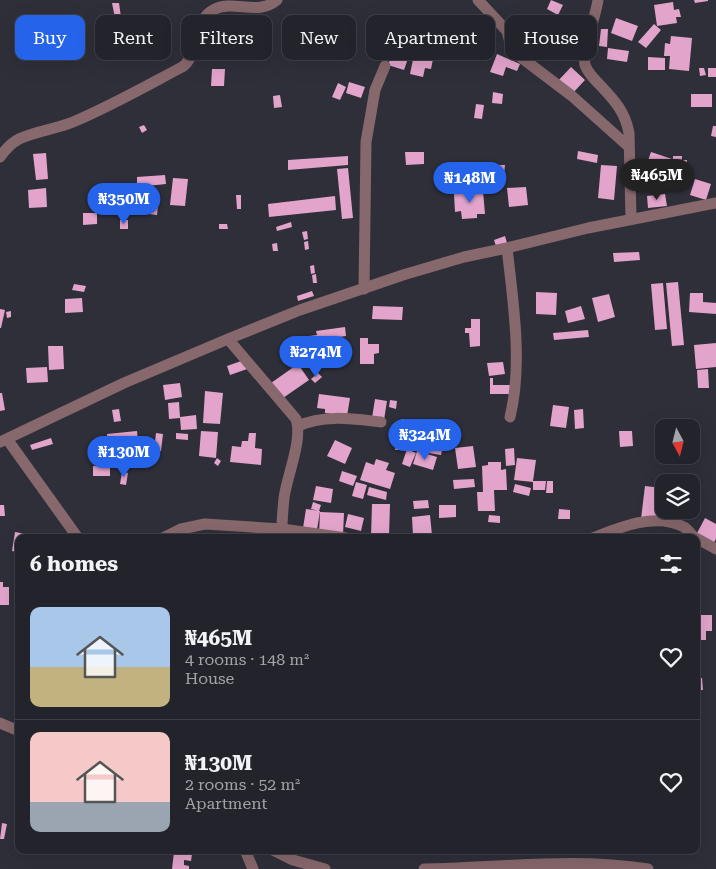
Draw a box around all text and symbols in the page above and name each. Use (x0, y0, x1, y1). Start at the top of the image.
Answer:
chip: Buy (15, 15, 85, 60)
chip: Rent (95, 15, 171, 60)
chip: Filters (181, 15, 272, 60)
chip: New (282, 15, 356, 60)
chip: Apartment (366, 15, 495, 60)
chip: House (505, 15, 597, 60)
pin: ₦465M (622, 158, 692, 201)
pin: ₦148M (435, 162, 505, 204)
text: ₦465M (631, 165, 683, 184)
text: ₦148M (444, 168, 496, 187)
pin: ₦350M (89, 182, 159, 225)
text: ₦350M (98, 189, 150, 208)
pin: ₦274M (281, 336, 351, 378)
text: ₦274M (290, 342, 342, 361)
pin: ₦324M (390, 418, 460, 461)
north arrow (655, 419, 700, 464)
map controls (655, 419, 700, 519)
text: ₦324M (399, 425, 451, 444)
pin: ₦130M (89, 436, 159, 478)
text: ₦130M (98, 442, 150, 461)
button: layers (655, 474, 700, 519)
icon: filters (657, 550, 685, 578)
text: 6 homes (30, 552, 118, 576)
text: ₦465M (185, 626, 252, 650)
icon: home (70, 627, 130, 687)
icon: heart (657, 643, 685, 671)
text: 4 rooms · 148 m² (185, 650, 309, 669)
text: House (185, 669, 234, 688)
text: ₦130M (185, 751, 252, 775)
icon: home (70, 752, 130, 812)
icon: heart (657, 768, 685, 796)
text: 2 rooms · 52 m² (185, 775, 300, 794)
text: Apartment (185, 794, 268, 813)

